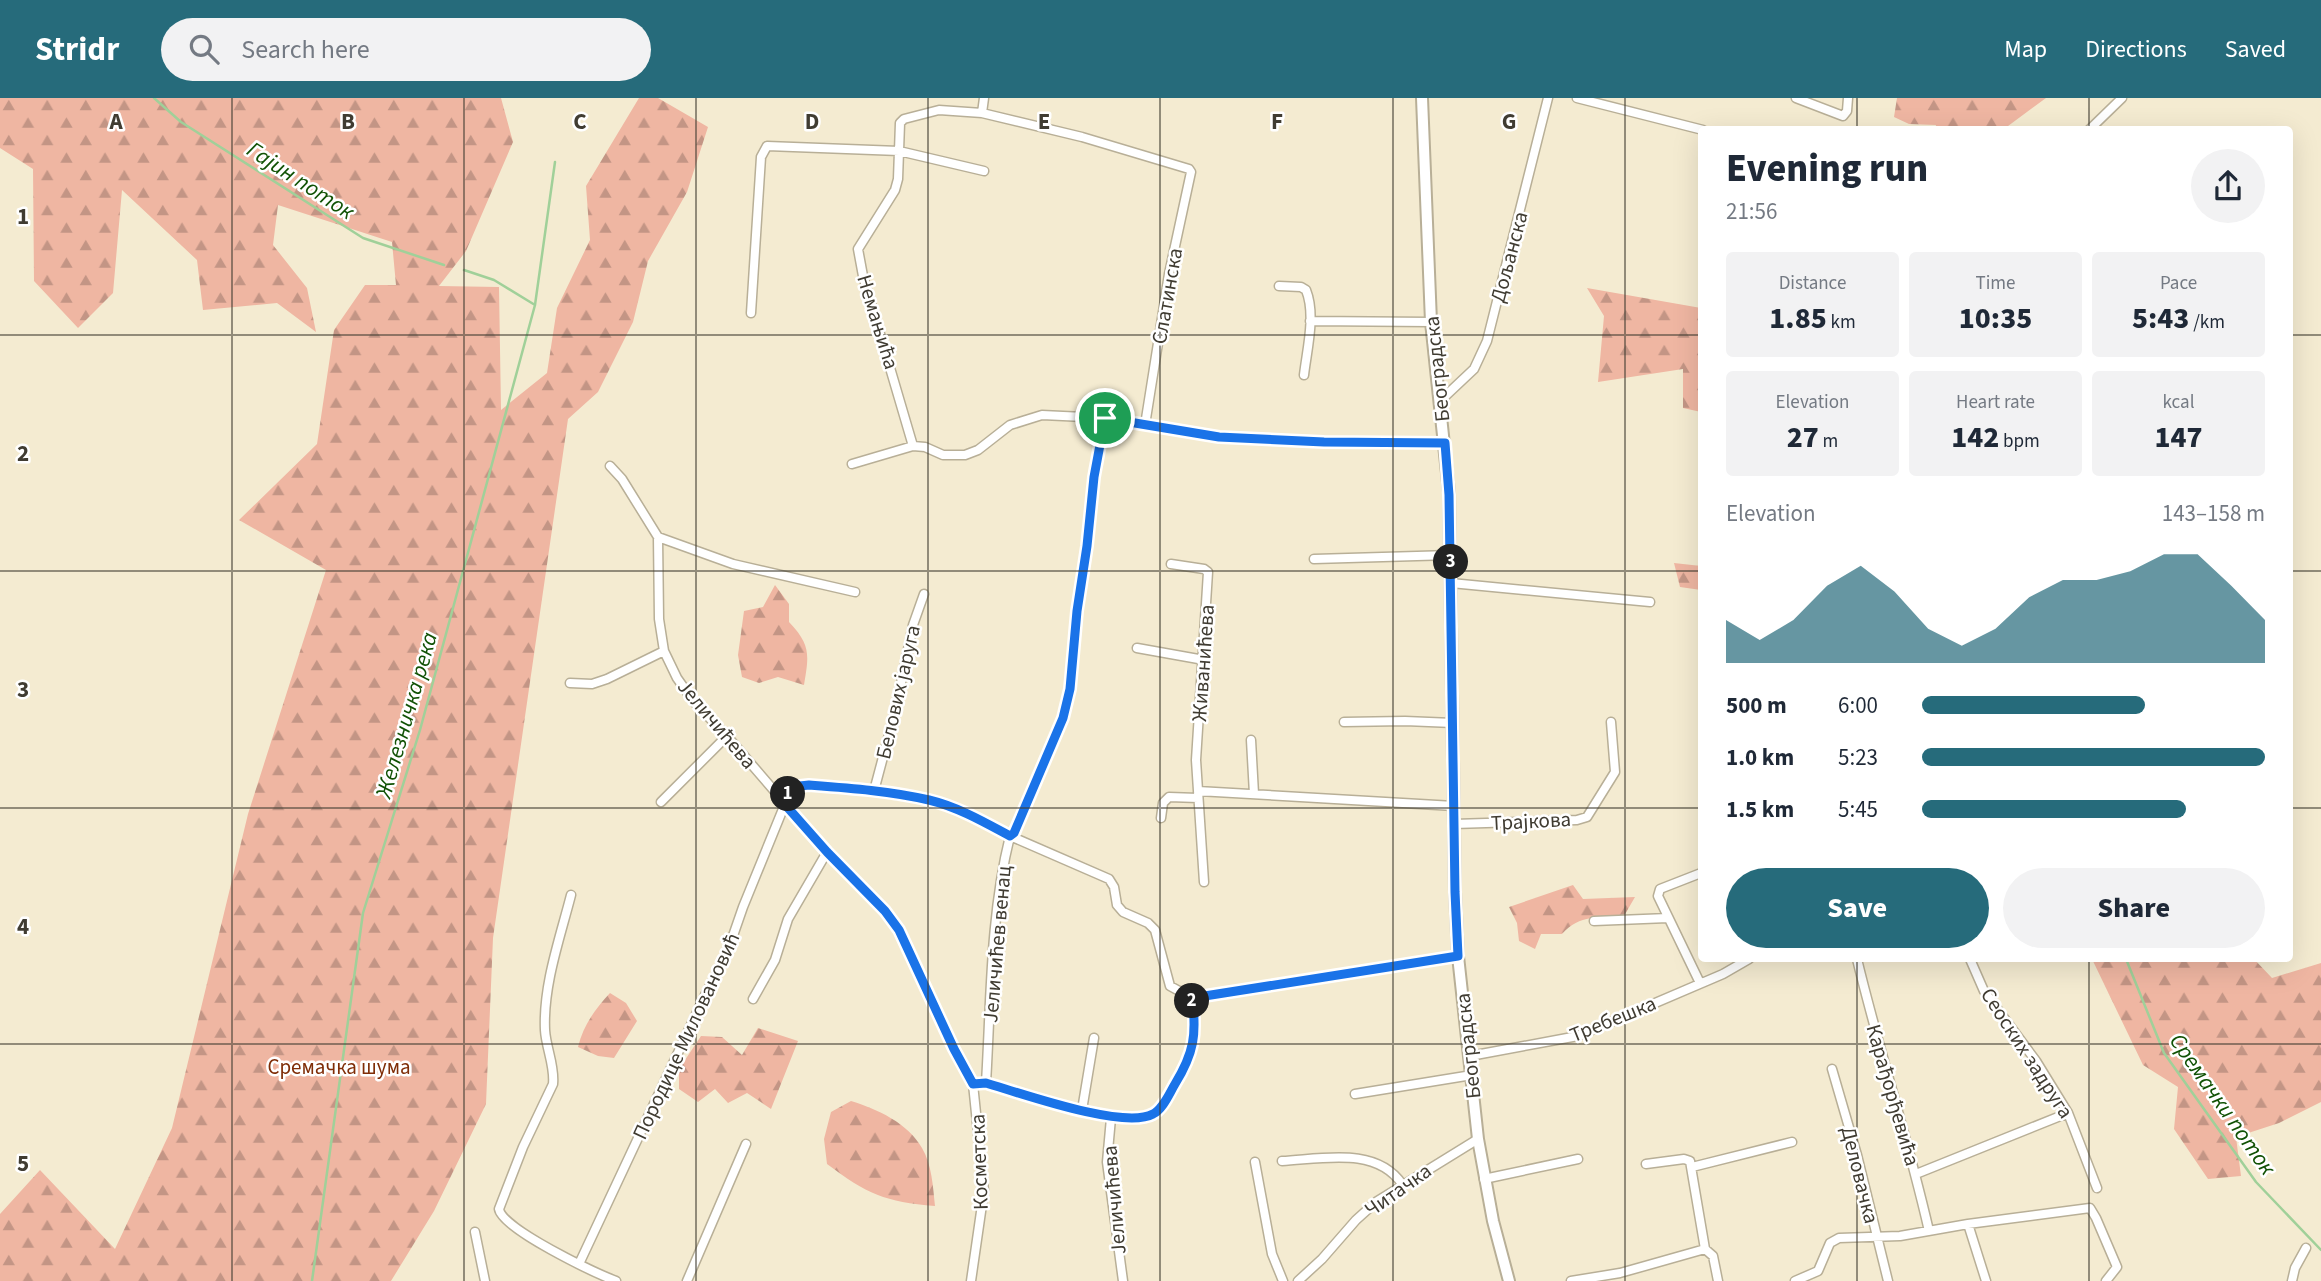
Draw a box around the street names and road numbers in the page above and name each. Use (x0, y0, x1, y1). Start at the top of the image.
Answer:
street label: Дољанска (1482, 208, 1536, 306)
street label: Слатинска (1144, 246, 1190, 346)
street label: Немањића (849, 271, 907, 373)
street label: Београдска (1417, 315, 1457, 423)
street label: Живанићева (1184, 604, 1222, 722)
street label: Белових јаруга (868, 622, 928, 762)
street label: Јеличићева (670, 673, 764, 775)
street label: Трајкова (1490, 804, 1572, 838)
street label: Јеличићев венац (975, 864, 1019, 1024)
street label: Породице Миловановић (625, 928, 747, 1144)
street label: Сеоских задруга (1973, 982, 2081, 1124)
street label: Требешка (1565, 988, 1661, 1050)
street label: Београдска (1448, 992, 1488, 1100)
street label: Карађорђевића (1858, 1021, 1928, 1169)
street label: Косметска (962, 1113, 996, 1211)
street label: Деловачка (1833, 1123, 1887, 1227)
street label: Јеличићева (1094, 1144, 1134, 1256)
street label: Читачка (1358, 1156, 1438, 1224)

